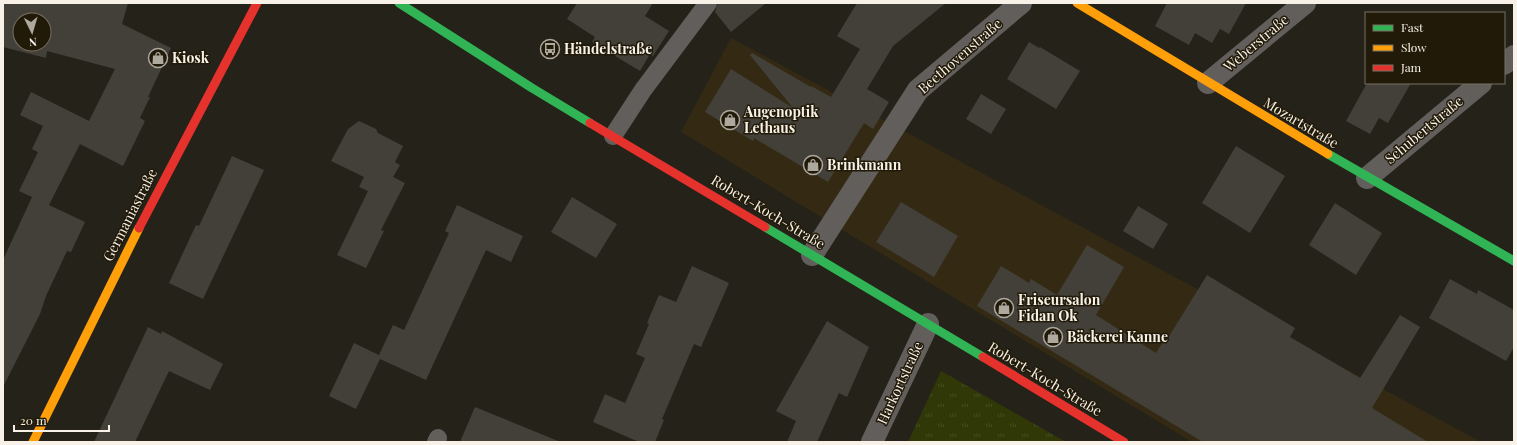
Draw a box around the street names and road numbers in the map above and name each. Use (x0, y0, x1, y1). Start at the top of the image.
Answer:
street label: Weberstraße (1218, 10, 1292, 76)
street label: Beethovenstraße (914, 14, 1006, 97)
street label: Schubertstraße (1381, 91, 1467, 168)
street label: Mozartstraße (1260, 93, 1342, 152)
street label: Germaniastraße (98, 165, 161, 264)
street label: Robert-Koch-Straße (708, 170, 829, 253)
street label: Robert-Koch-Straße (985, 337, 1106, 420)
street label: Harkortstraße (872, 338, 927, 427)

